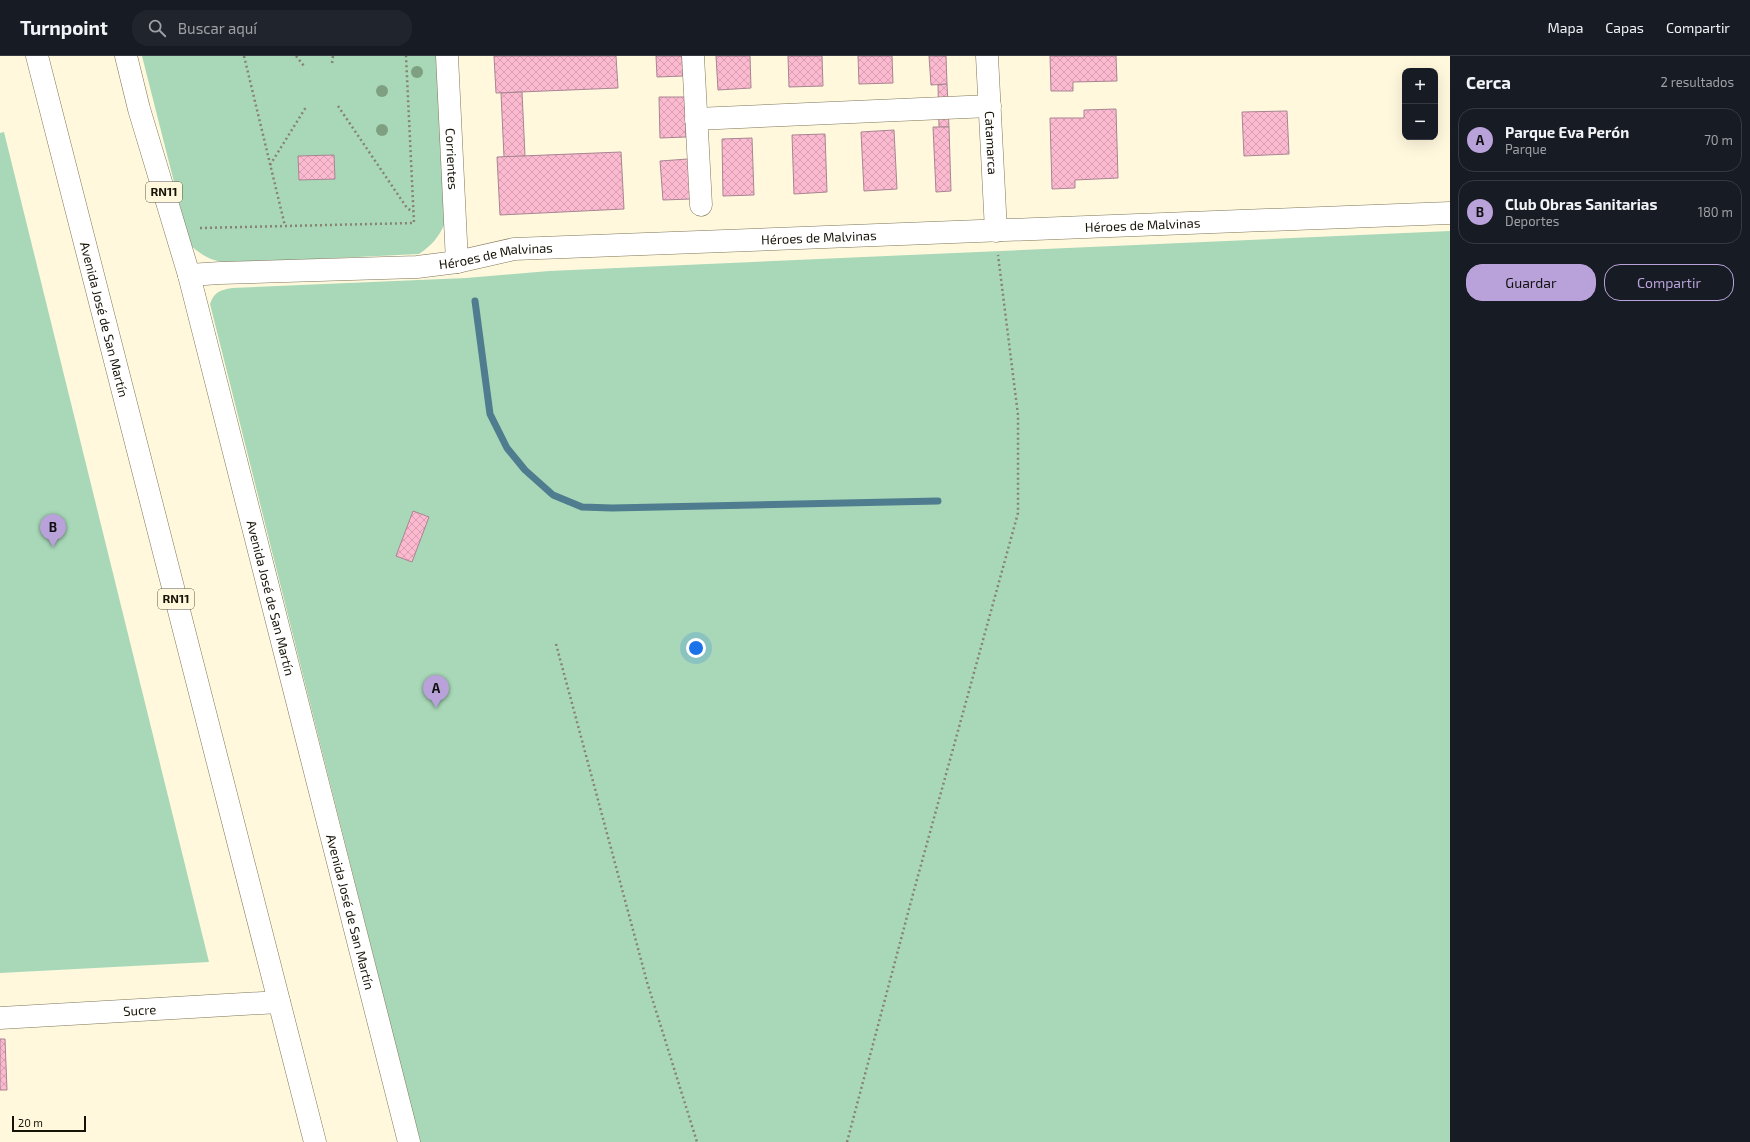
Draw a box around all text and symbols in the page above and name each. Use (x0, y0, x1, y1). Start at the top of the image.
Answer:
search box (132, 10, 412, 46)
text: Turnpoint (20, 16, 108, 39)
icon: search (146, 17, 168, 39)
text: Buscar aquí (178, 19, 257, 37)
text: Mapa (1548, 19, 1583, 36)
text: Capas (1605, 19, 1644, 36)
text: Compartir (1666, 19, 1730, 36)
map controls (1402, 68, 1438, 140)
button: + (1402, 68, 1438, 104)
text: Cerca (1466, 72, 1511, 92)
text: 2 resultados (1660, 74, 1734, 90)
button: − (1402, 104, 1438, 140)
street label: Catamarca (982, 111, 1001, 175)
text: Parque Eva Perón (1505, 123, 1629, 141)
street label: Corrientes (443, 128, 461, 190)
text: A (1476, 132, 1484, 148)
text: 70 m (1704, 132, 1733, 148)
text: Parque (1505, 141, 1547, 157)
road number: RN11 (146, 182, 182, 202)
text: Club Obras Sanitarias (1505, 195, 1657, 213)
text: B (1476, 204, 1484, 220)
text: 180 m (1698, 204, 1733, 220)
text: Deportes (1505, 213, 1559, 229)
street label: Héroes de Malvinas (1085, 215, 1201, 235)
street label: Héroes de Malvinas (761, 227, 877, 247)
street label: Avenida José de San Martín (77, 240, 132, 399)
street label: Héroes de Malvinas (438, 240, 553, 272)
button: Guardar (1466, 264, 1596, 301)
button: Compartir (1604, 264, 1734, 301)
pin: B (40, 514, 66, 547)
street label: Avenida José de San Martín (244, 518, 298, 677)
road number: RN11 (158, 589, 194, 609)
your location (686, 638, 706, 658)
pin: A (423, 675, 449, 708)
street label: Avenida José de San Martín (323, 832, 378, 991)
street label: Sucre (123, 1001, 157, 1019)
scale bar (12, 1114, 86, 1133)
text: 20 m (18, 1116, 43, 1129)

